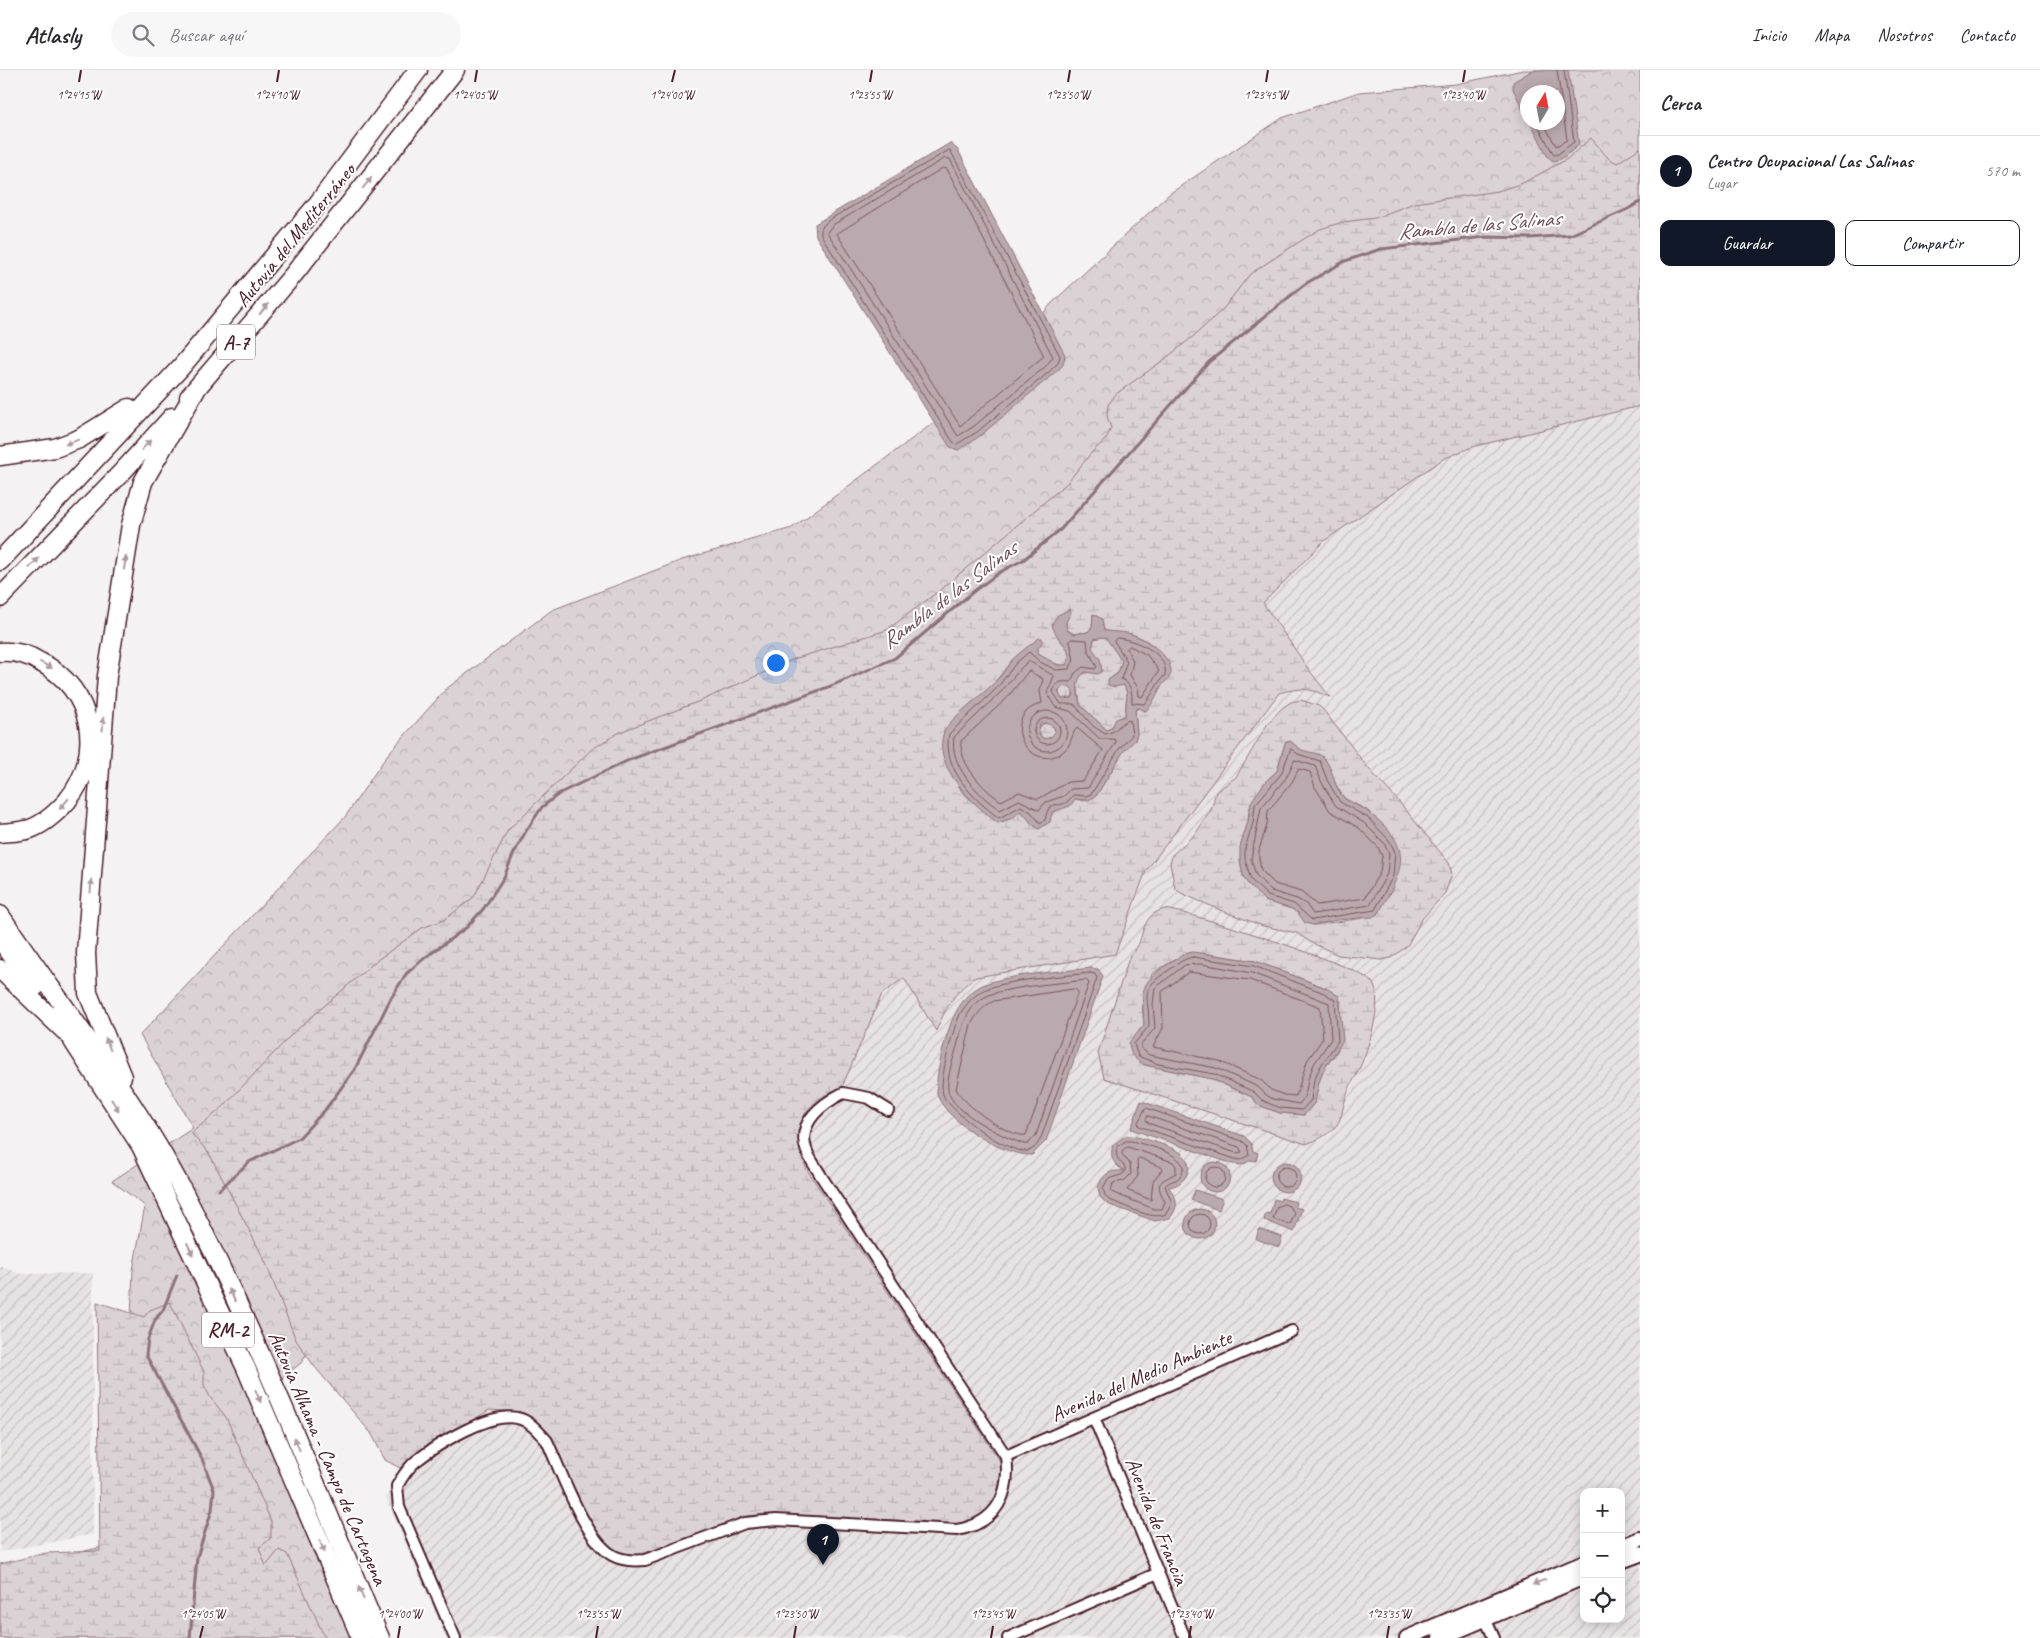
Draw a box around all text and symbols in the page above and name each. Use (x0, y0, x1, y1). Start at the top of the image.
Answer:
search box (111, 12, 461, 57)
text: Atlasly (25, 20, 81, 50)
icon: search (129, 21, 157, 49)
text: Buscar aquí (169, 23, 244, 47)
text: Inicio (1752, 24, 1786, 46)
text: Mapa (1814, 24, 1849, 46)
text: Nosotros (1877, 24, 1932, 46)
text: Contacto (1960, 24, 2015, 46)
north arrow (1520, 85, 1565, 130)
text: 1°24'15"W (57, 87, 103, 103)
text: 1°24'10"W (255, 87, 301, 103)
text: 1°24'05"W (453, 87, 499, 103)
text: 1°24'00"W (650, 87, 696, 103)
text: 1°23'55"W (848, 87, 894, 103)
text: 1°23'50"W (1046, 87, 1092, 103)
text: 1°23'45"W (1244, 87, 1290, 103)
text: 1°23'40"W (1441, 87, 1487, 103)
text: Cerca (1660, 90, 1701, 116)
text: Centro Ocupacional Las Salinas (1707, 149, 1913, 173)
street label: Autovía del Mediterráneo (229, 156, 362, 312)
text: 1 (1672, 161, 1680, 181)
text: 570 m (1986, 161, 2020, 181)
text: Lugar (1707, 173, 1737, 193)
one-way arrow (361, 177, 372, 190)
water label: Rambla de las Salinas (1397, 204, 1565, 246)
button: Guardar (1660, 220, 1835, 266)
button: Compartir (1845, 220, 2020, 266)
one-way arrow (258, 303, 269, 315)
road number: A-7 (217, 324, 255, 360)
one-way arrow (65, 438, 79, 446)
one-way arrow (140, 440, 152, 452)
water label: Rambla de las Salinas (876, 533, 1025, 655)
one-way arrow (121, 554, 129, 570)
one-way arrow (28, 557, 40, 569)
your location (763, 650, 789, 676)
one-way arrow (39, 661, 53, 669)
one-way arrow (100, 715, 108, 731)
one-way arrow (59, 797, 70, 810)
one-way arrow (88, 878, 96, 894)
one-way arrow (104, 1037, 111, 1052)
one-way arrow (110, 1098, 119, 1112)
one-way arrow (186, 1242, 194, 1256)
one-way arrow (228, 1288, 236, 1302)
road number: RM-2 (202, 1312, 254, 1348)
street label: Avenida del Medio Ambiente (1047, 1324, 1237, 1428)
street label: Autovía Alhama - Campo de Cartagena (263, 1327, 394, 1591)
one-way arrow (255, 1389, 263, 1403)
one-way arrow (293, 1437, 301, 1451)
street label: Avenida de Francia (1120, 1453, 1195, 1590)
map controls (1580, 1488, 1625, 1623)
button: + (1580, 1488, 1625, 1533)
pin: 1 (807, 1524, 839, 1565)
button: − (1580, 1533, 1625, 1578)
one-way arrow (318, 1539, 326, 1553)
one-way arrow (1532, 1578, 1546, 1586)
button: locate (1580, 1578, 1625, 1623)
one-way arrow (357, 1585, 365, 1600)
text: 1°24'05"W (181, 1606, 227, 1622)
text: 1°24'00"W (378, 1606, 424, 1622)
text: 1°23'55"W (576, 1606, 622, 1622)
text: 1°23'50"W (774, 1606, 820, 1622)
text: 1°23'45"W (971, 1606, 1017, 1622)
text: 1°23'40"W (1169, 1606, 1215, 1622)
text: 1°23'35"W (1367, 1606, 1413, 1622)

